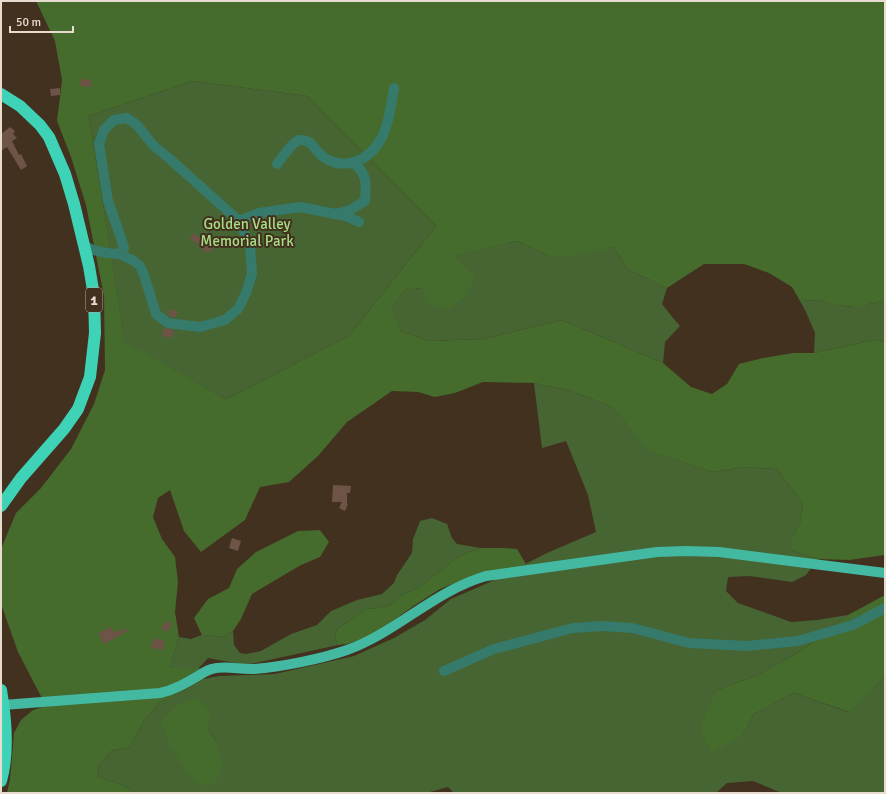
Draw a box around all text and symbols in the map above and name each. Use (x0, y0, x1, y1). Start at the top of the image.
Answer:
scale bar (10, 8, 73, 34)
text: 50 m (16, 15, 41, 30)
park label: Golden Valley Memorial Park (200, 215, 294, 250)
road number: 1 (86, 288, 102, 312)

